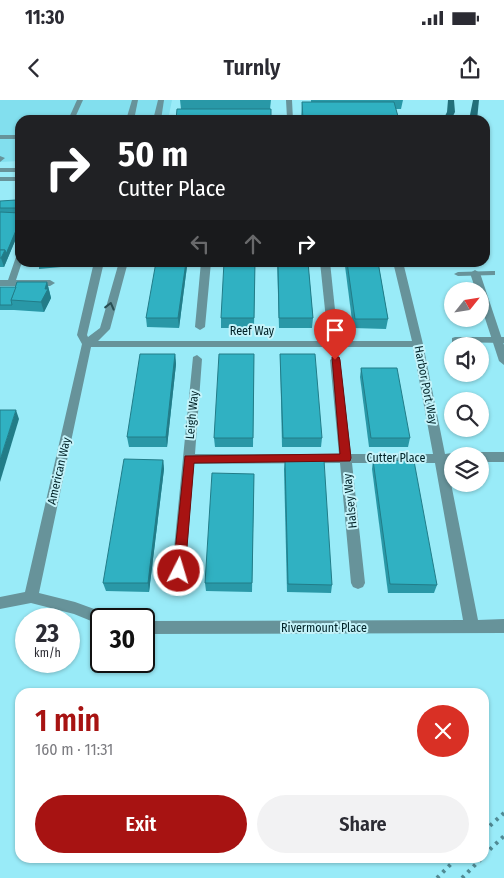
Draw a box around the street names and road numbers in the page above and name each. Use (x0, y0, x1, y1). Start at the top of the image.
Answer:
street label: Reef Way (230, 324, 275, 338)
street label: Harbor Port Way (412, 344, 441, 426)
street label: Leigh Way (183, 390, 201, 440)
street label: American Way (44, 435, 74, 506)
street label: Cutter Place (367, 451, 425, 465)
street label: Halsey Way (340, 472, 360, 529)
street label: Rivermount Place (281, 621, 367, 635)

